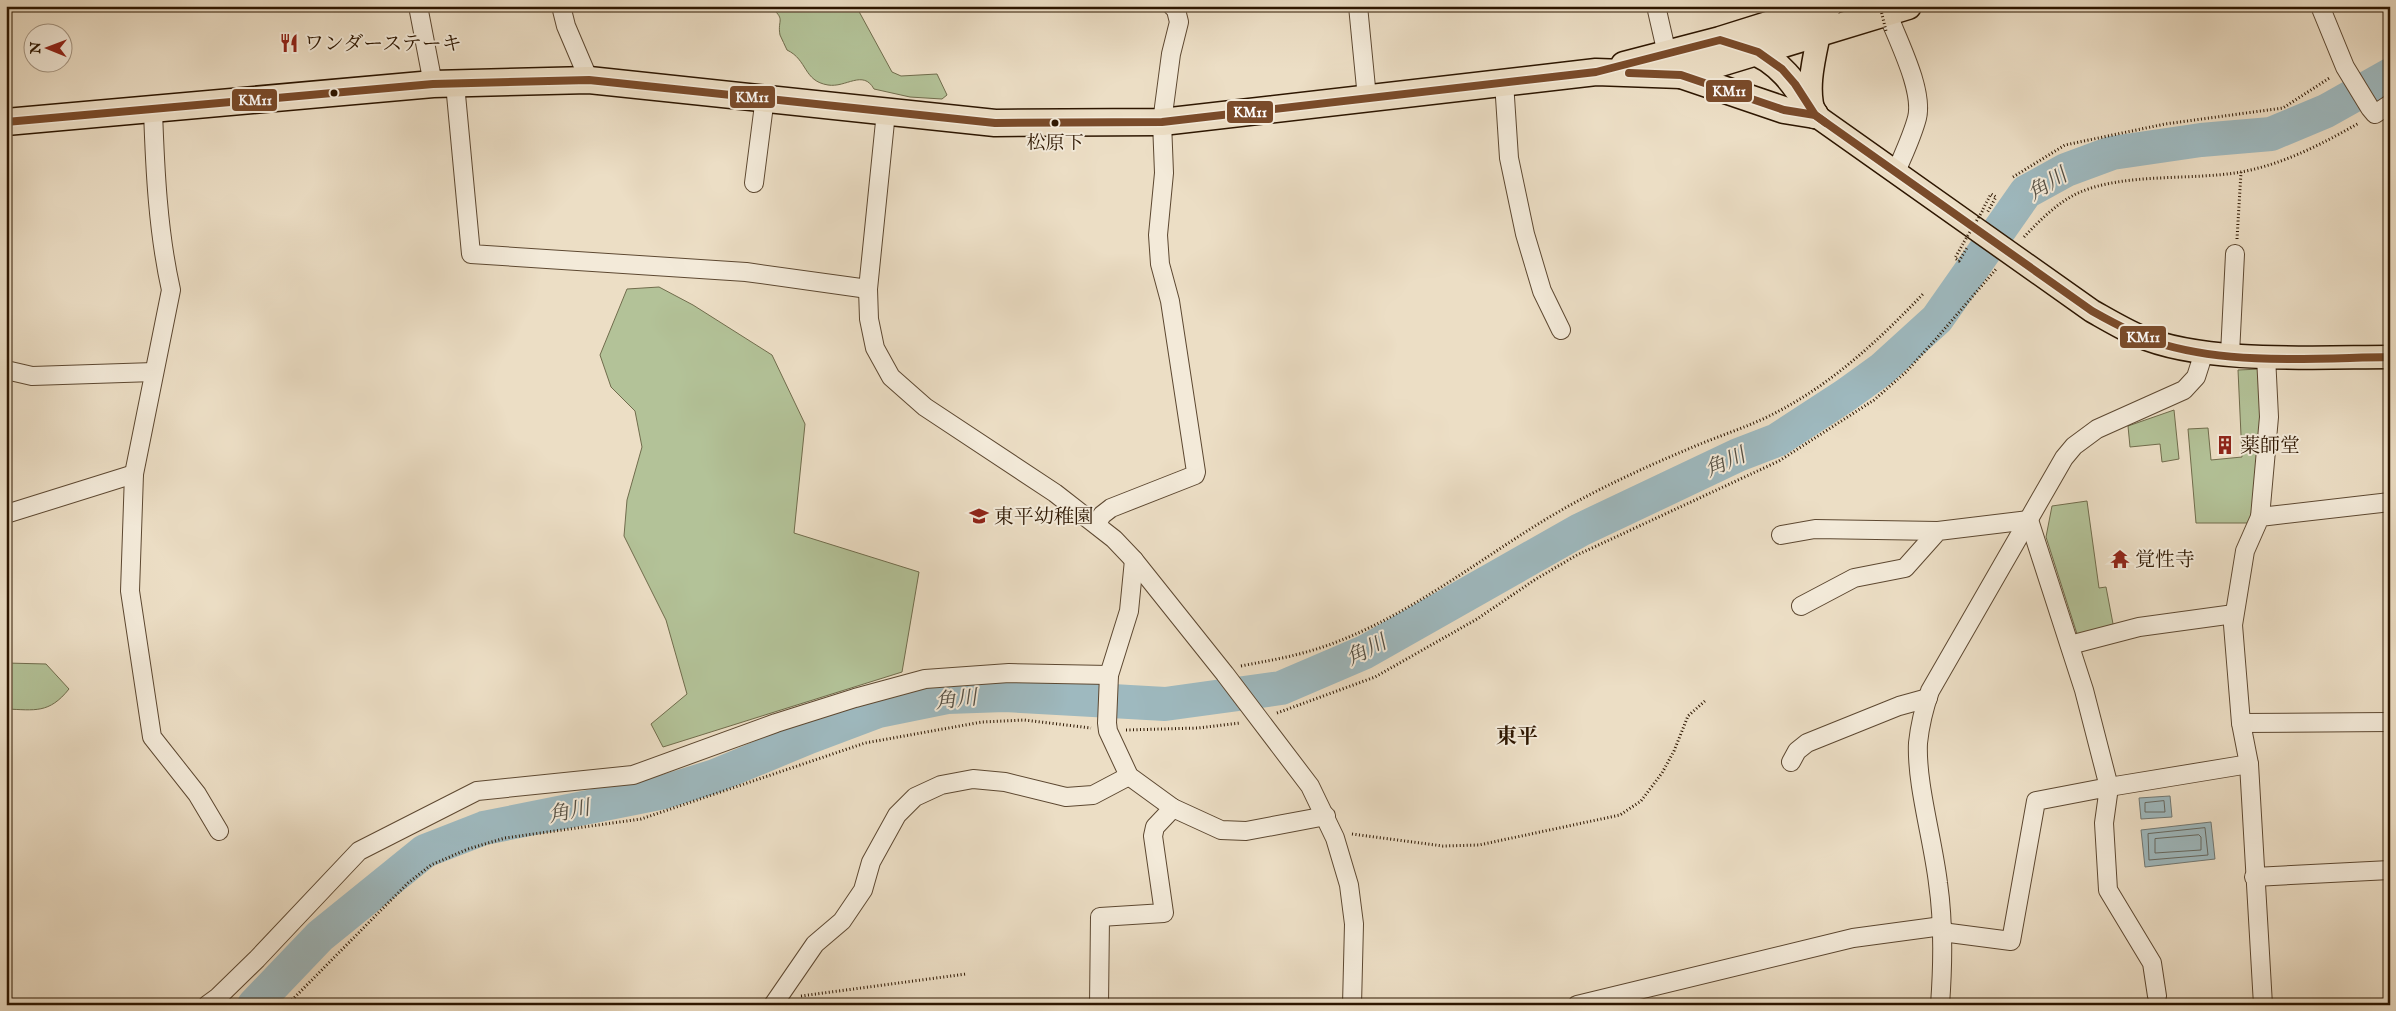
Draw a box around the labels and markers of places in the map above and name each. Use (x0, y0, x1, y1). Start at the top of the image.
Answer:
restaurant icon: ワンダーステーキ (278, 32, 300, 54)
place label: ワンダーステーキ (304, 32, 462, 57)
unlabelled marker (329, 88, 339, 98)
marker: 松原下 (1050, 118, 1060, 128)
place label: 松原下 (1026, 132, 1084, 156)
building icon: 薬師堂 (2214, 434, 2236, 456)
place label: 薬師堂 (2240, 434, 2300, 459)
school or university icon: 東平幼稚園 (968, 505, 990, 527)
place label: 東平幼稚園 (994, 505, 1094, 530)
temple icon: 覚性寺 (2109, 548, 2131, 570)
place label: 覚性寺 (2135, 548, 2195, 573)

